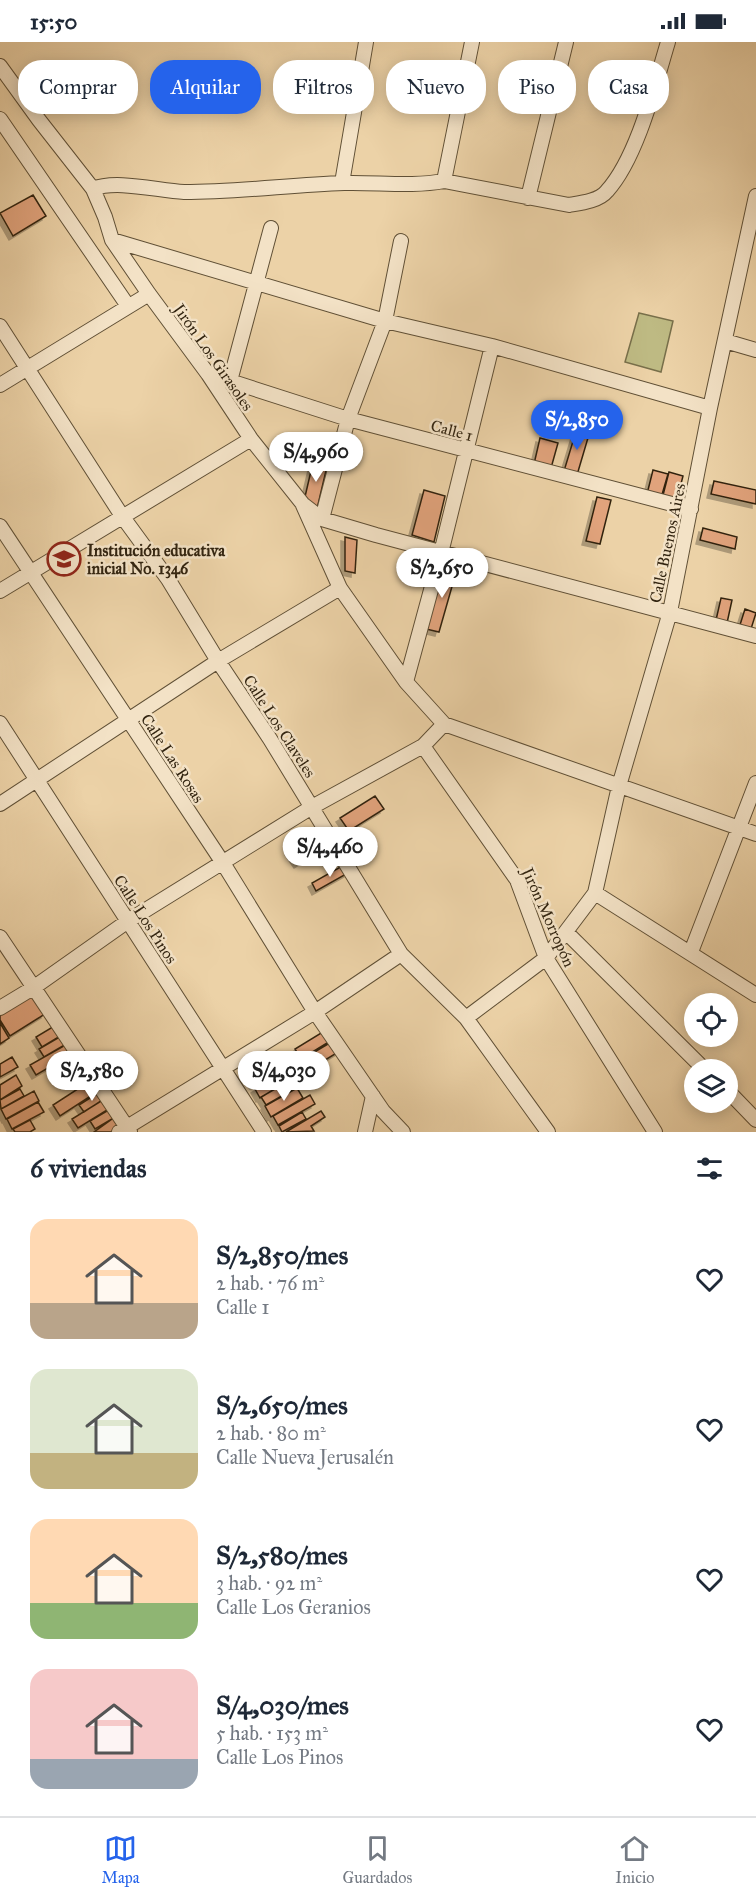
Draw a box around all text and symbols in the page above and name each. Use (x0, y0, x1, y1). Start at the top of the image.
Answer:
text: 15:50 (30, 8, 77, 35)
chip: Comprar (18, 60, 138, 114)
chip: Alquilar (150, 60, 261, 114)
chip: Filtros (273, 60, 374, 114)
chip: Nuevo (386, 60, 486, 114)
chip: Piso (498, 60, 576, 114)
chip: Casa (588, 60, 669, 114)
street label: Jirón Los Girasoles (168, 299, 258, 415)
pin: S/2,850 (522, 400, 632, 451)
text: S/2,850 (545, 407, 609, 431)
street label: Calle 1 (429, 416, 475, 445)
pin: S/4,960 (261, 432, 371, 483)
text: S/4,960 (283, 439, 349, 463)
street label: Calle Buenos Aires (646, 481, 689, 605)
school or university icon: Institución educativa inicial No. 1346 (46, 541, 82, 577)
place label: Institución educativa inicial No. 1346 (87, 541, 226, 579)
pin: S/2,650 (387, 548, 497, 599)
text: S/2,650 (410, 555, 474, 579)
street label: Calle Los Claveles (239, 671, 320, 781)
street label: Calle Las Rosas (137, 710, 208, 806)
pin: S/4,460 (275, 827, 385, 878)
text: S/4,460 (297, 834, 363, 858)
street label: Jirón Morropón (516, 863, 579, 970)
street label: Calle Los Pinos (110, 871, 181, 967)
map controls (684, 993, 738, 1113)
button: locate (684, 993, 738, 1047)
pin: S/2,580 (37, 1051, 147, 1102)
pin: S/4,030 (229, 1051, 339, 1102)
text: S/2,580 (60, 1058, 124, 1082)
text: S/4,030 (252, 1058, 316, 1082)
button: layers (684, 1059, 738, 1113)
text: 6 viviendas (30, 1152, 146, 1184)
icon: filters (693, 1152, 726, 1185)
text: S/2,850/mes (216, 1239, 348, 1271)
icon: home (78, 1243, 150, 1315)
icon: heart (693, 1263, 726, 1296)
text: 2 hab. · 76 m² (216, 1271, 324, 1295)
text: Calle 1 (216, 1295, 269, 1319)
text: S/2,650/mes (216, 1389, 348, 1421)
icon: home (78, 1393, 150, 1465)
icon: heart (693, 1413, 726, 1446)
text: 2 hab. · 80 m² (216, 1421, 326, 1445)
text: Calle Nueva Jerusalén (216, 1445, 394, 1469)
text: S/2,580/mes (216, 1539, 348, 1571)
icon: home (78, 1543, 150, 1615)
icon: heart (693, 1563, 726, 1596)
text: 3 hab. · 92 m² (216, 1571, 322, 1595)
text: Calle Los Geranios (216, 1595, 371, 1619)
text: S/4,030/mes (216, 1689, 349, 1721)
icon: home (78, 1693, 150, 1765)
icon: heart (693, 1713, 726, 1746)
text: 5 hab. · 153 m² (216, 1721, 328, 1745)
text: Calle Los Pinos (216, 1745, 343, 1769)
tab: Mapa (102, 1832, 140, 1887)
tab: Guardados (343, 1832, 412, 1887)
tab: Inicio (615, 1832, 654, 1887)

